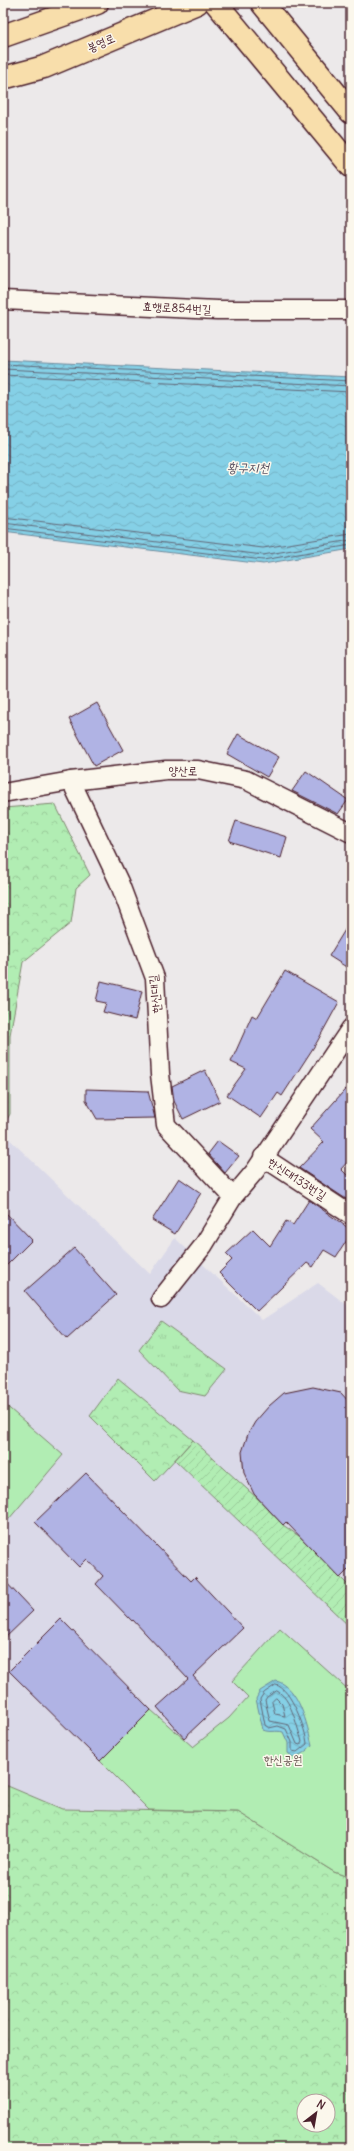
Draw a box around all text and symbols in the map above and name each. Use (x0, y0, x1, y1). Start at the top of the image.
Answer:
street label: 봉영로 (85, 30, 117, 55)
street label: 효행로854번길 (142, 298, 212, 317)
water label: 황구지천 (227, 459, 270, 476)
street label: 양산로 (168, 763, 198, 778)
street label: 한신대길 (145, 974, 164, 1014)
street label: 한신대133번길 (265, 1154, 330, 1203)
park label: 한신공원 (264, 1752, 302, 1767)
north arrow (296, 2093, 336, 2133)
text: N (314, 2096, 328, 2112)

